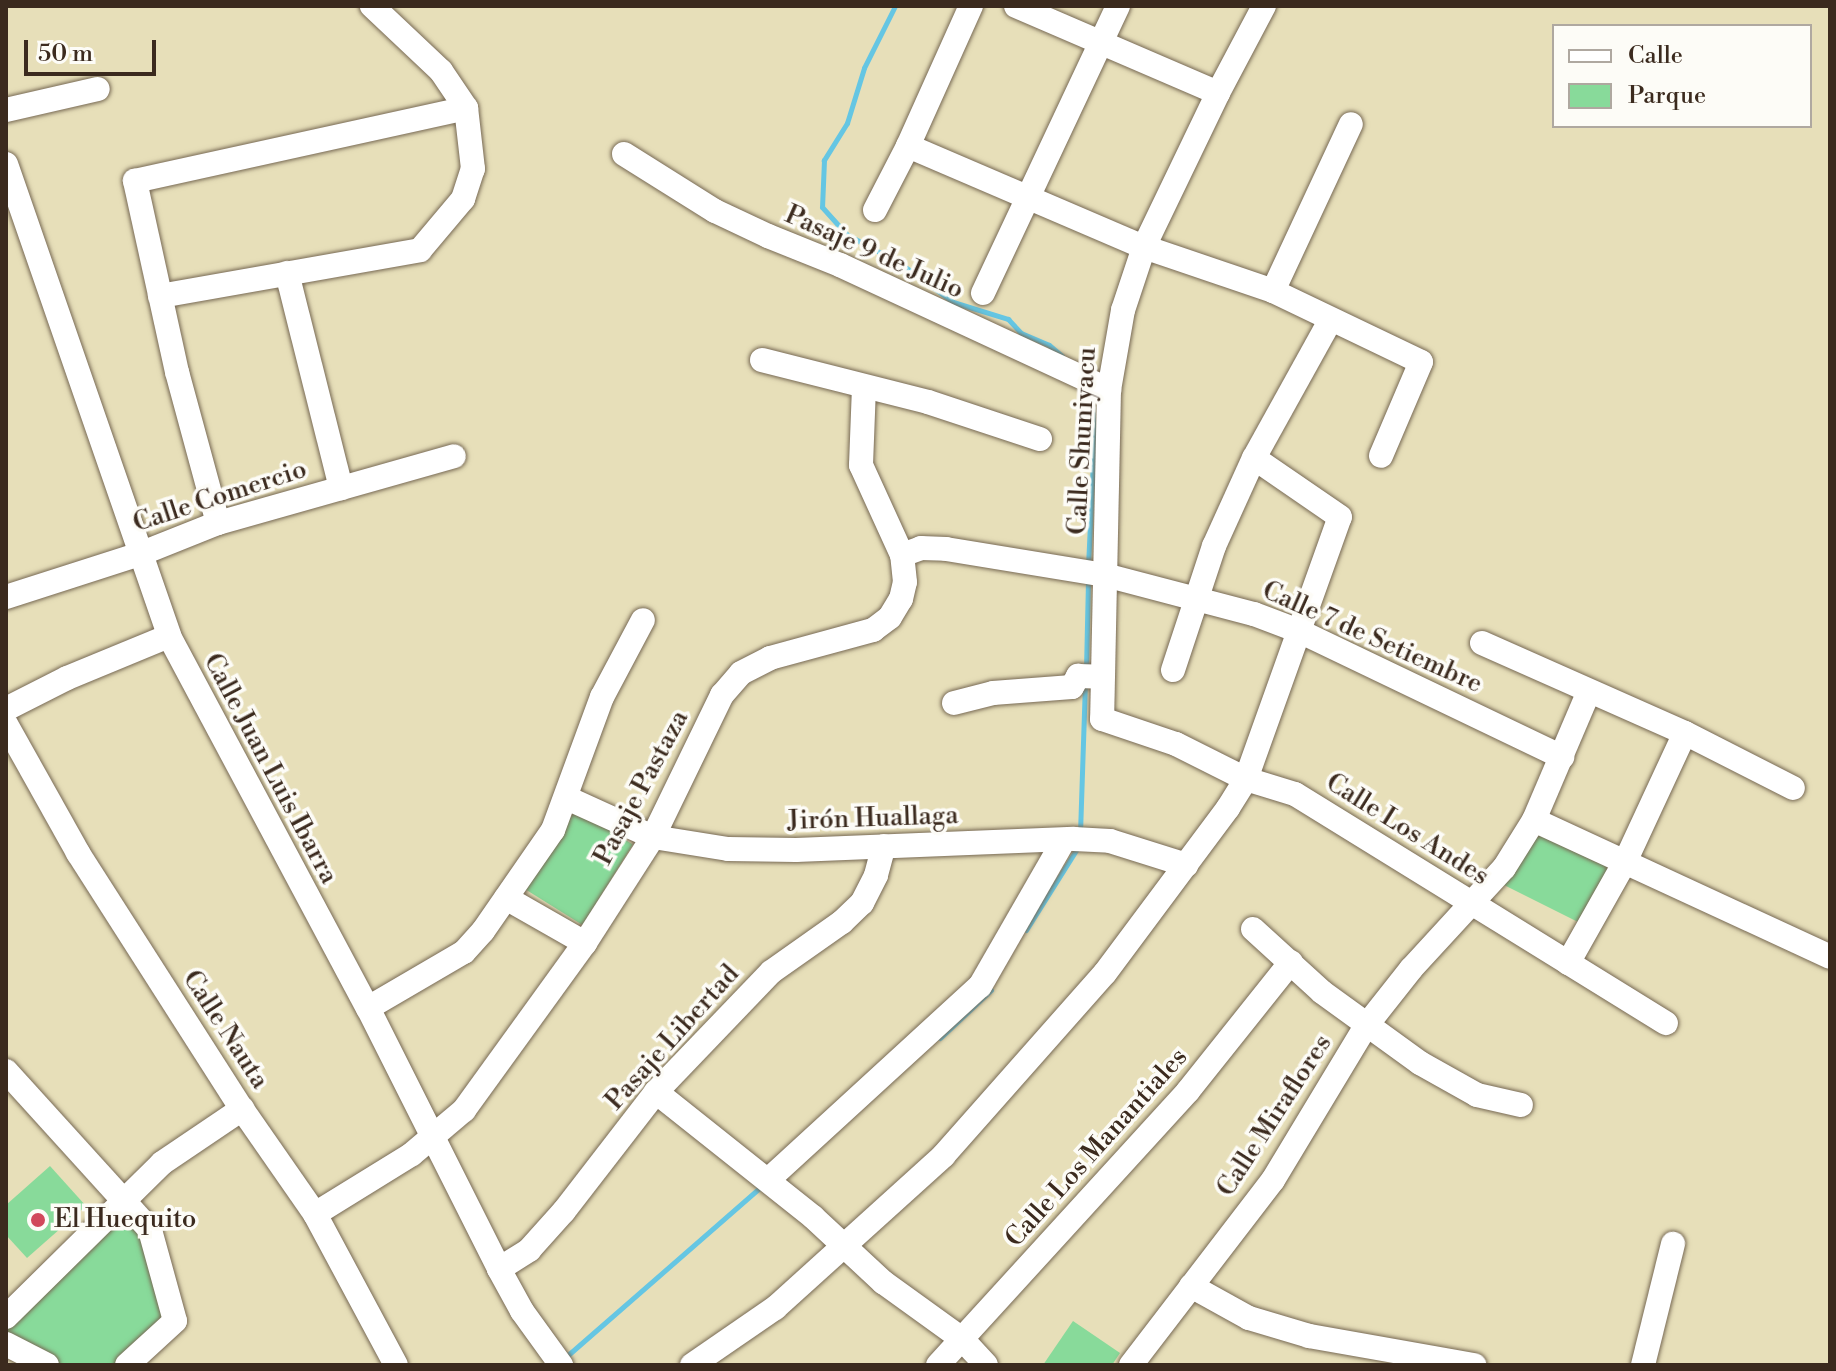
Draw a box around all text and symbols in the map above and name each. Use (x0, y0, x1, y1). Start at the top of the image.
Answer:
scale bar (28, 24, 160, 74)
legend (1552, 24, 1812, 128)
text: 50 m (38, 39, 93, 69)
text: Calle (1628, 41, 1683, 71)
text: Parque (1628, 81, 1706, 111)
street label: Pasaje 9 de Julio (780, 200, 968, 306)
street label: Calle Shuniyacu (1063, 346, 1103, 536)
street label: Calle Comercio (129, 454, 311, 540)
street label: Calle 7 de Setiembre (1257, 575, 1487, 701)
street label: Calle Juan Luis Ibarra (196, 649, 344, 889)
street label: Pasaje Pastaza (588, 705, 696, 871)
street label: Calle Los Andes (1320, 767, 1494, 893)
street label: Jirón Huallaga (787, 800, 959, 838)
street label: Pasaje Libertad (600, 959, 746, 1117)
street label: Calle Nauta (175, 965, 275, 1095)
street label: Calle Miraflores (1211, 1029, 1339, 1203)
street label: Calle Los Manantiales (999, 1042, 1195, 1254)
place label: El Huequito (54, 1204, 196, 1236)
marker: El Huequito (29, 1211, 47, 1229)

